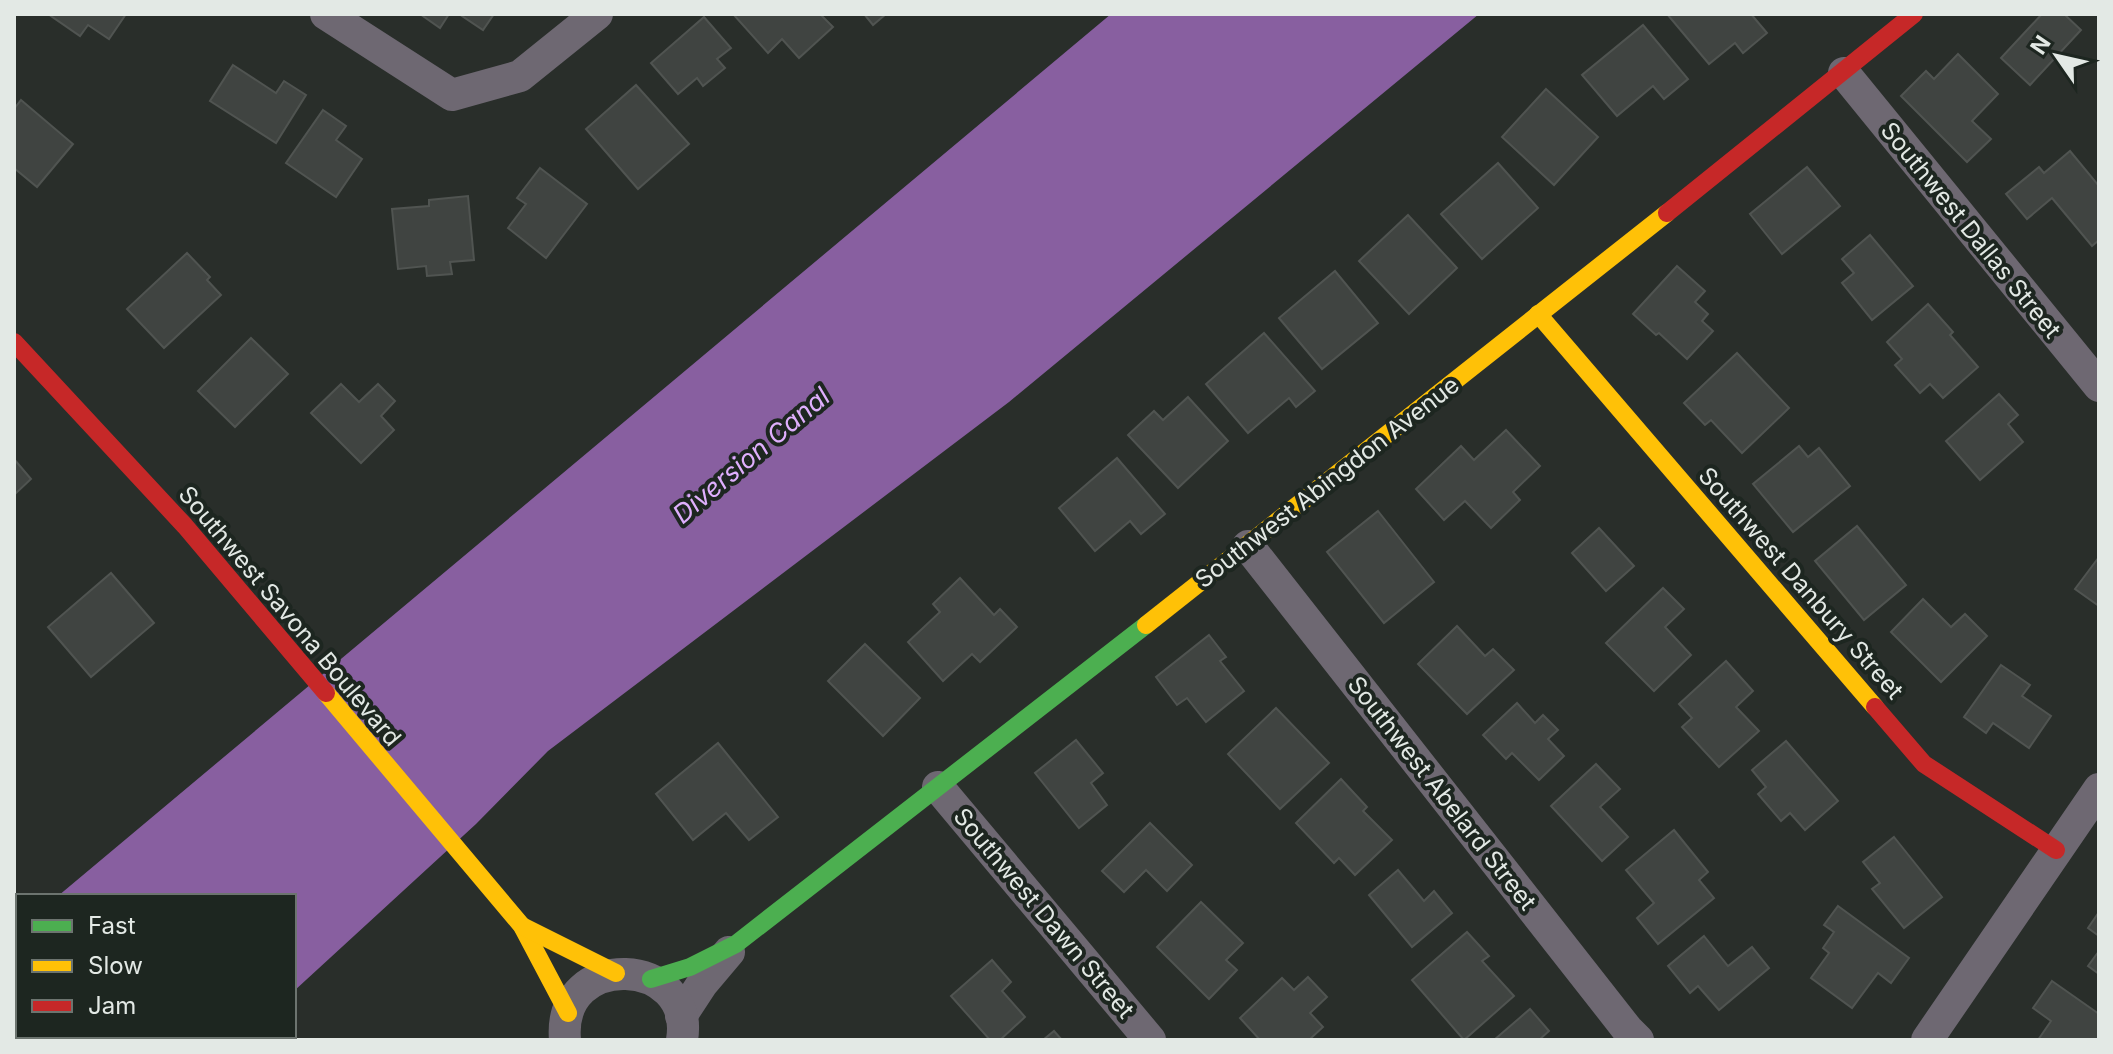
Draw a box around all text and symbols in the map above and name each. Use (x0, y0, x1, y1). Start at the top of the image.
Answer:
north arrow (2017, 16, 2097, 96)
text: N (2025, 31, 2056, 59)
street label: Southwest Dallas Street (1875, 116, 2067, 344)
street label: Southwest Abingdon Avenue (1189, 370, 1465, 594)
water label: Diversion Canal (666, 380, 836, 529)
street label: Southwest Danbury Street (1692, 461, 1910, 705)
street label: Southwest Savona Boulevard (173, 480, 407, 752)
street label: Southwest Abelard Street (1342, 670, 1542, 916)
street label: Southwest Dawn Street (948, 802, 1141, 1024)
legend (16, 894, 296, 1038)
text: Fast (88, 911, 136, 940)
text: Slow (88, 951, 143, 980)
text: Jam (88, 991, 136, 1020)

